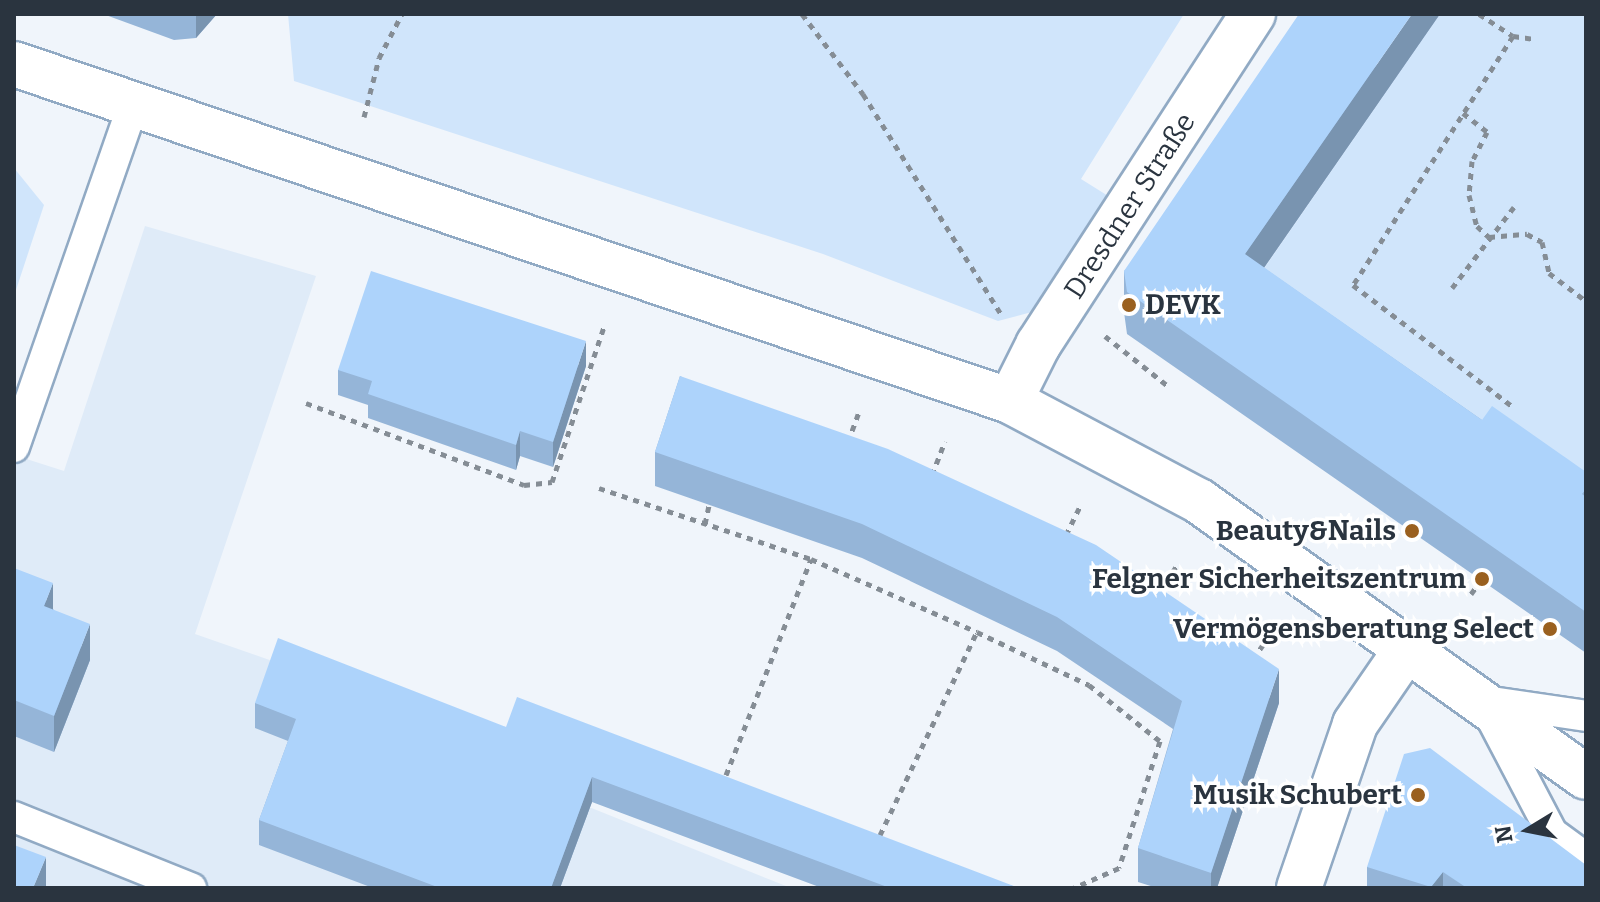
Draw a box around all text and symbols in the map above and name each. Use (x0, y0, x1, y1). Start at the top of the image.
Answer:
street label: Dresdner Straße (1058, 107, 1202, 305)
place label: DEVK (1145, 288, 1221, 322)
marker: DEVK (1120, 296, 1138, 314)
place label: Beauty&Nails (1216, 514, 1396, 548)
marker: Beauty&Nails (1403, 522, 1421, 540)
place label: Felgner Sicherheitszentrum (1092, 562, 1466, 596)
marker: Felgner Sicherheitszentrum (1473, 570, 1491, 588)
place label: Vermögensberatung Select (1173, 612, 1534, 646)
marker: Vermögensberatung Select (1541, 620, 1559, 638)
place label: Musik Schubert (1193, 778, 1402, 812)
marker: Musik Schubert (1409, 786, 1427, 804)
north arrow (1488, 790, 1568, 870)
text: N (1489, 824, 1519, 845)

